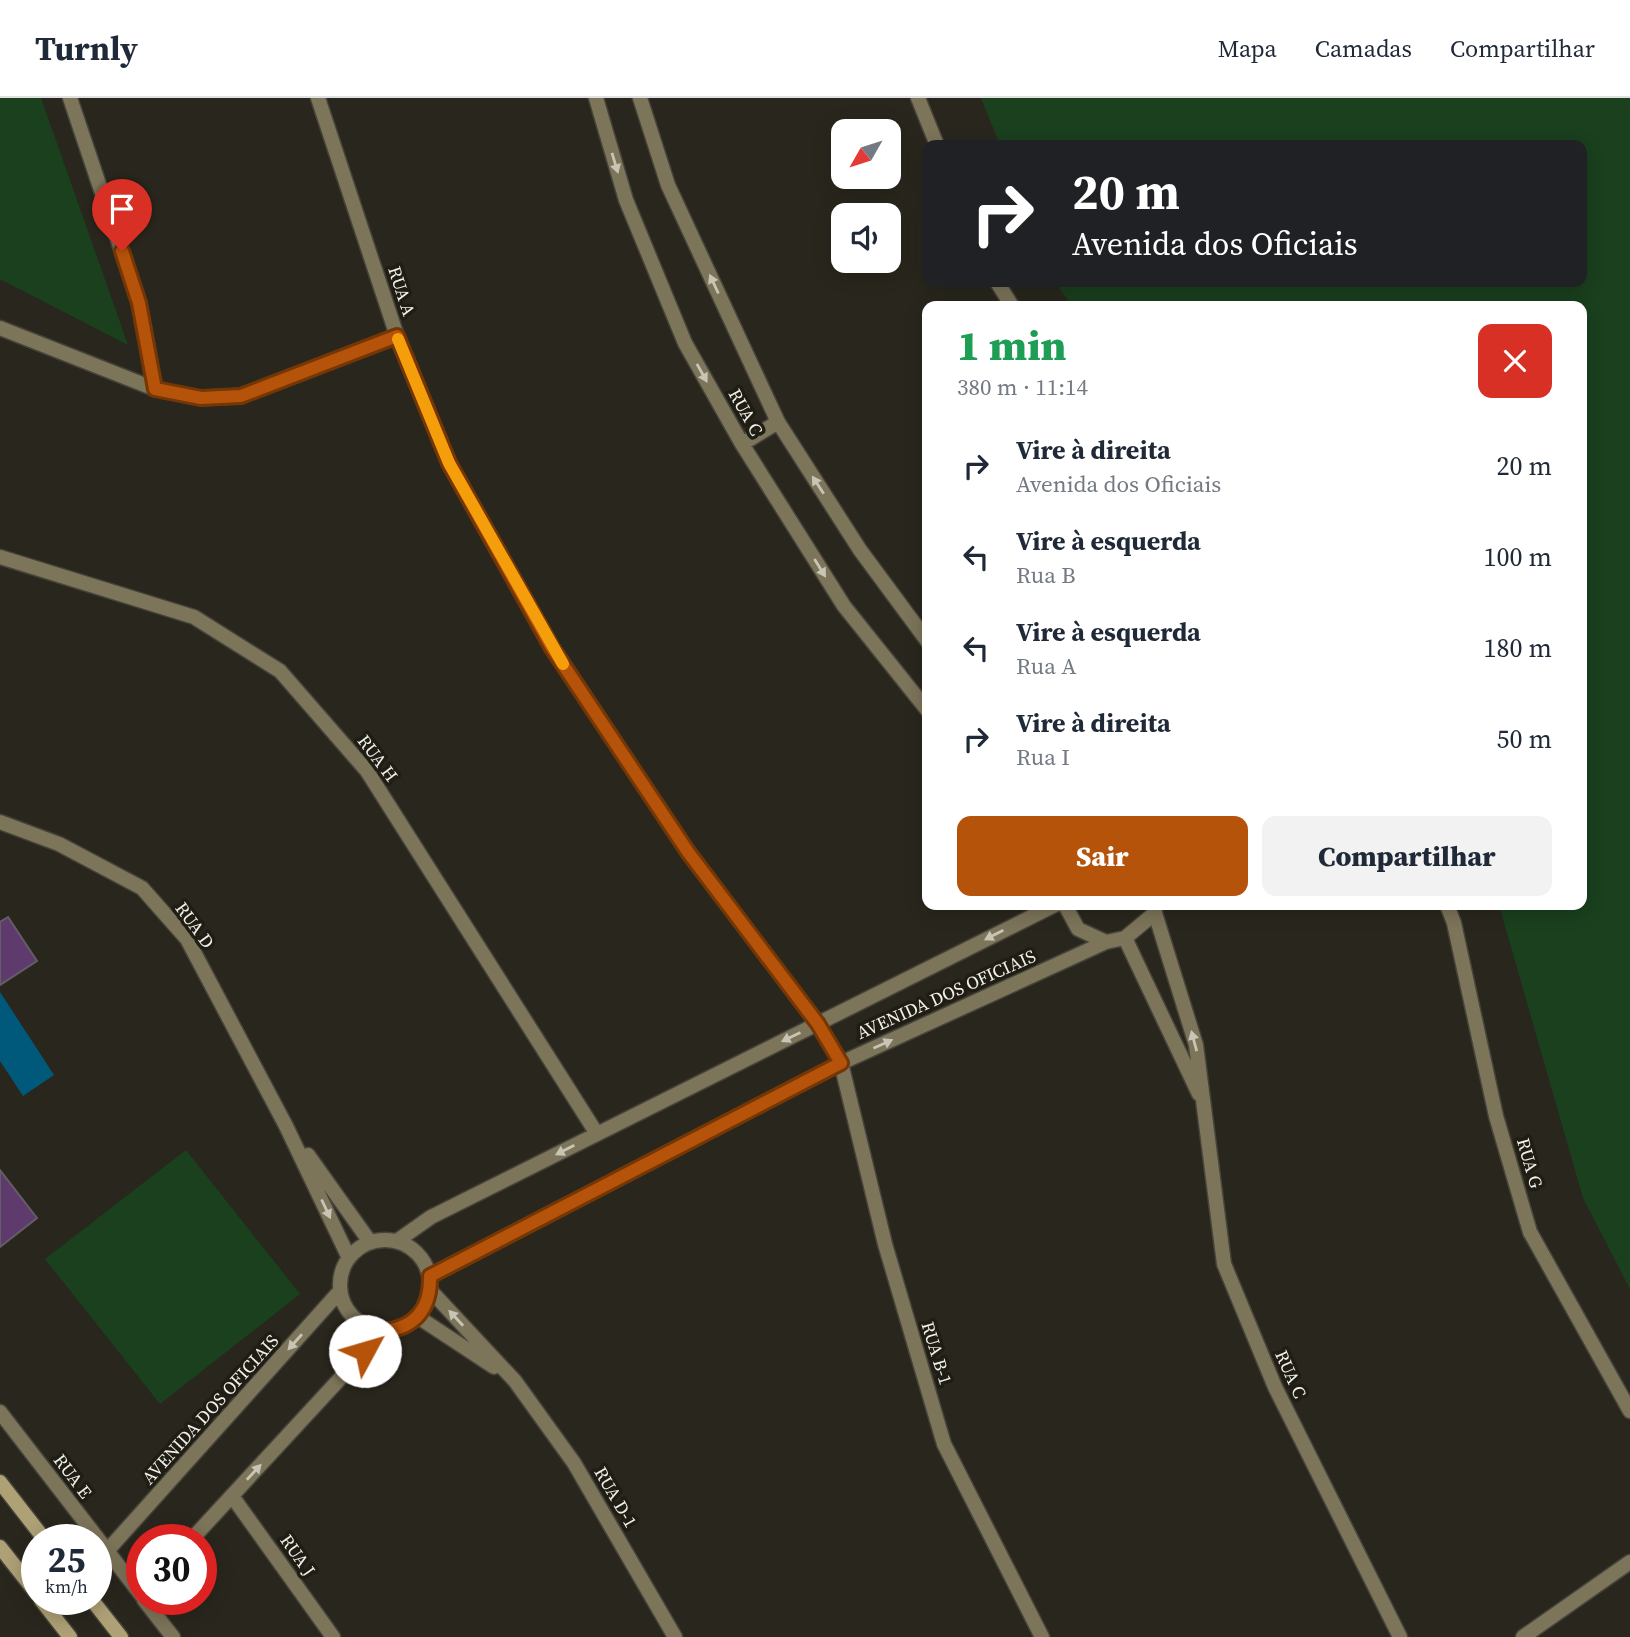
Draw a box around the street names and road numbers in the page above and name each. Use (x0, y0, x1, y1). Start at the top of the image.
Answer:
street label: RUA A (382, 263, 422, 319)
street label: RUA C (723, 384, 769, 440)
street label: RUA H (352, 729, 404, 787)
street label: RUA D (170, 897, 220, 953)
street label: AVENIDA DOS OFICIAIS (852, 943, 1040, 1045)
street label: RUA G (1511, 1135, 1549, 1191)
street label: RUA B-1 (916, 1318, 958, 1388)
street label: AVENIDA DOS OFICIAIS (136, 1329, 284, 1489)
street label: RUA C (1269, 1346, 1313, 1402)
street label: RUA E (48, 1449, 98, 1504)
street label: RUA D-1 (589, 1462, 643, 1532)
street label: RUA J (275, 1529, 321, 1581)

